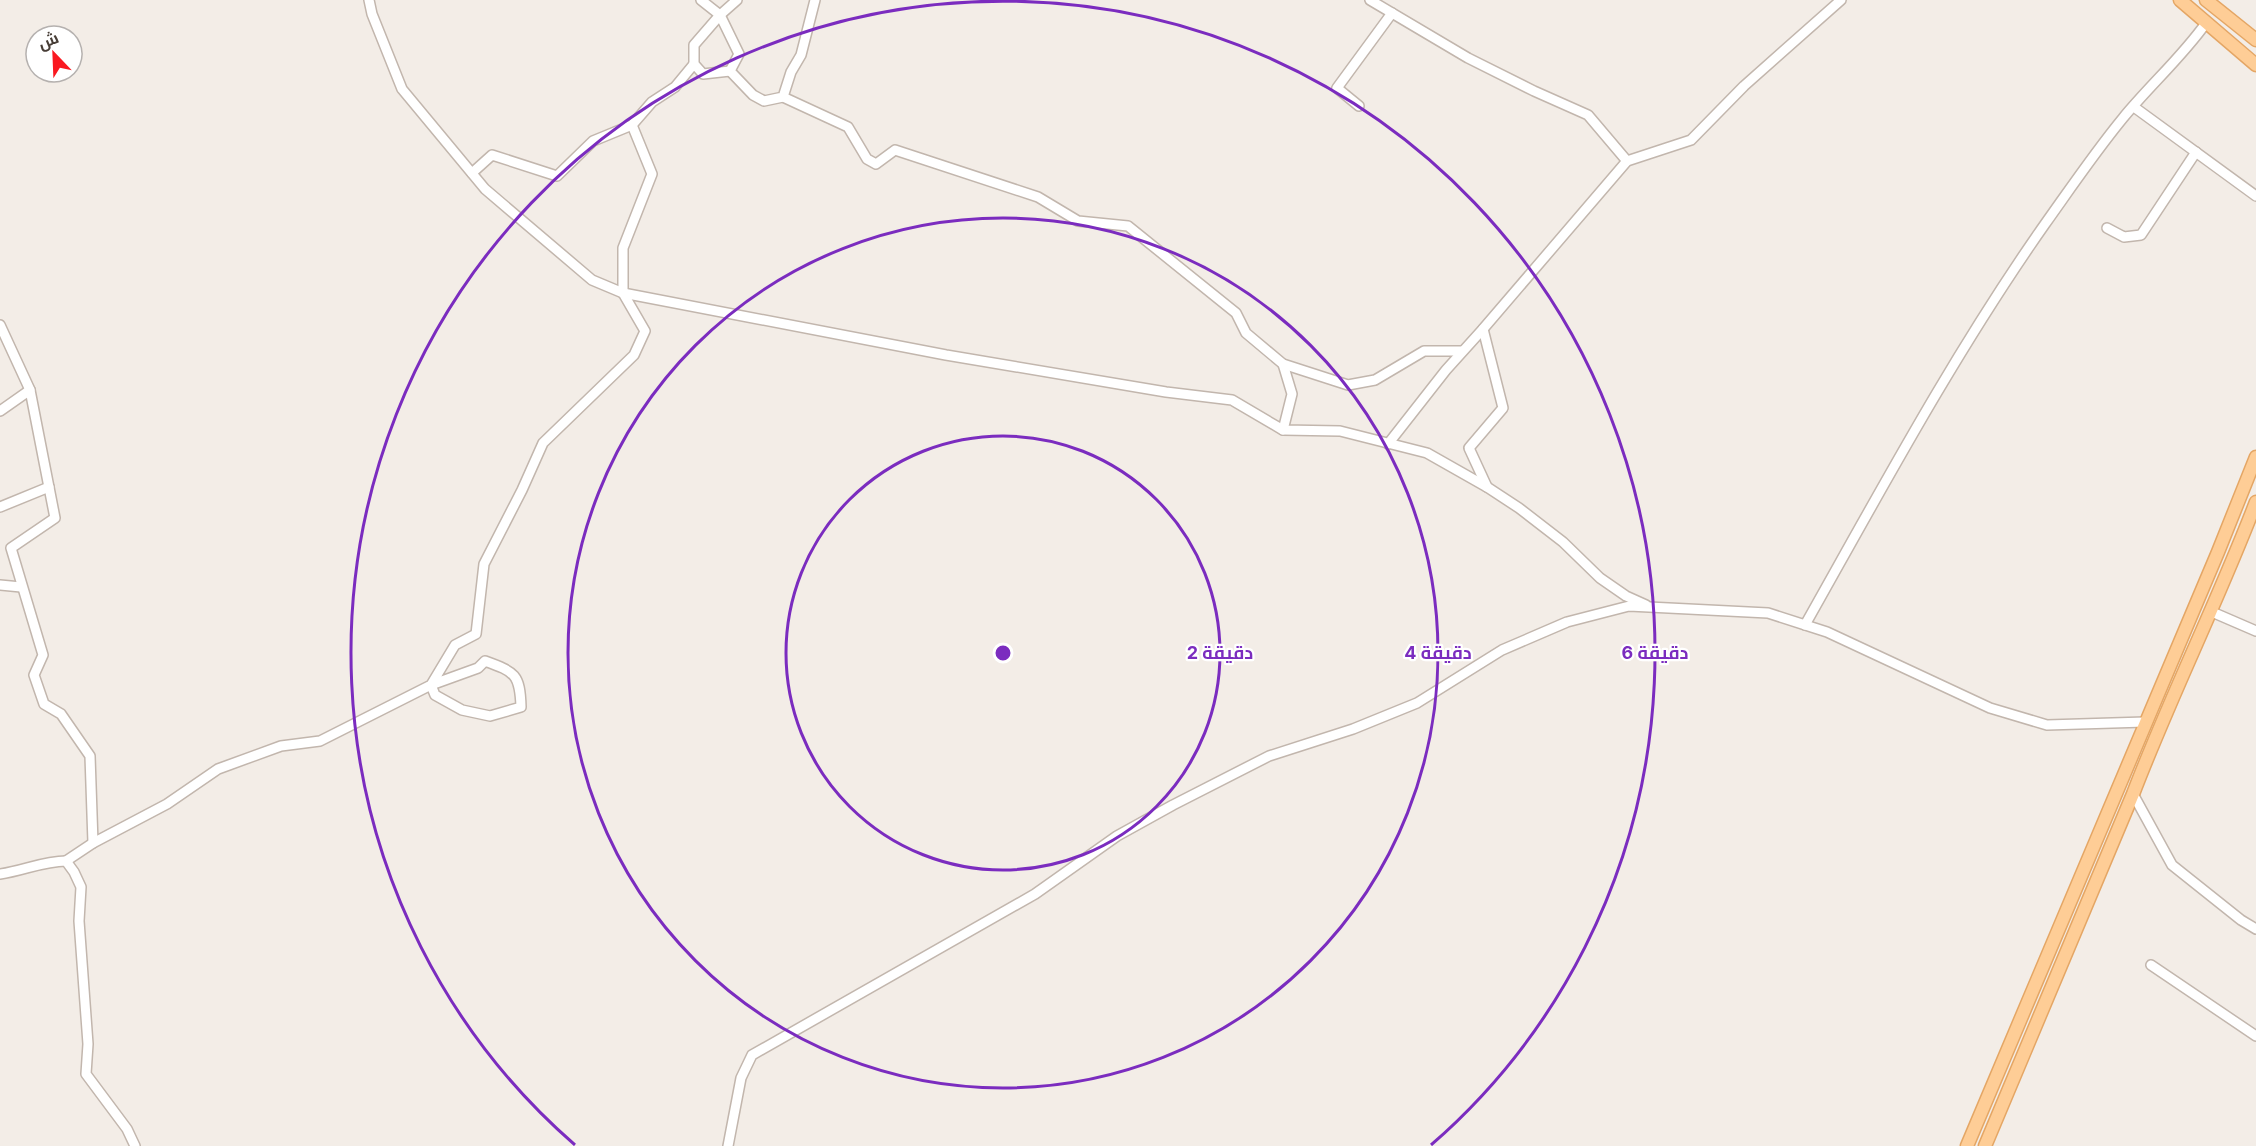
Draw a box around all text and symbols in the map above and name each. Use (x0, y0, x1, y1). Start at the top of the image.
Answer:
north arrow (24, 24, 84, 84)
text: ش (35, 27, 61, 53)
text: 2 دقيقة (1187, 642, 1253, 663)
text: 4 دقيقة (1404, 642, 1472, 663)
text: 6 دقيقة (1622, 642, 1688, 663)
centre of rings (993, 643, 1013, 663)

